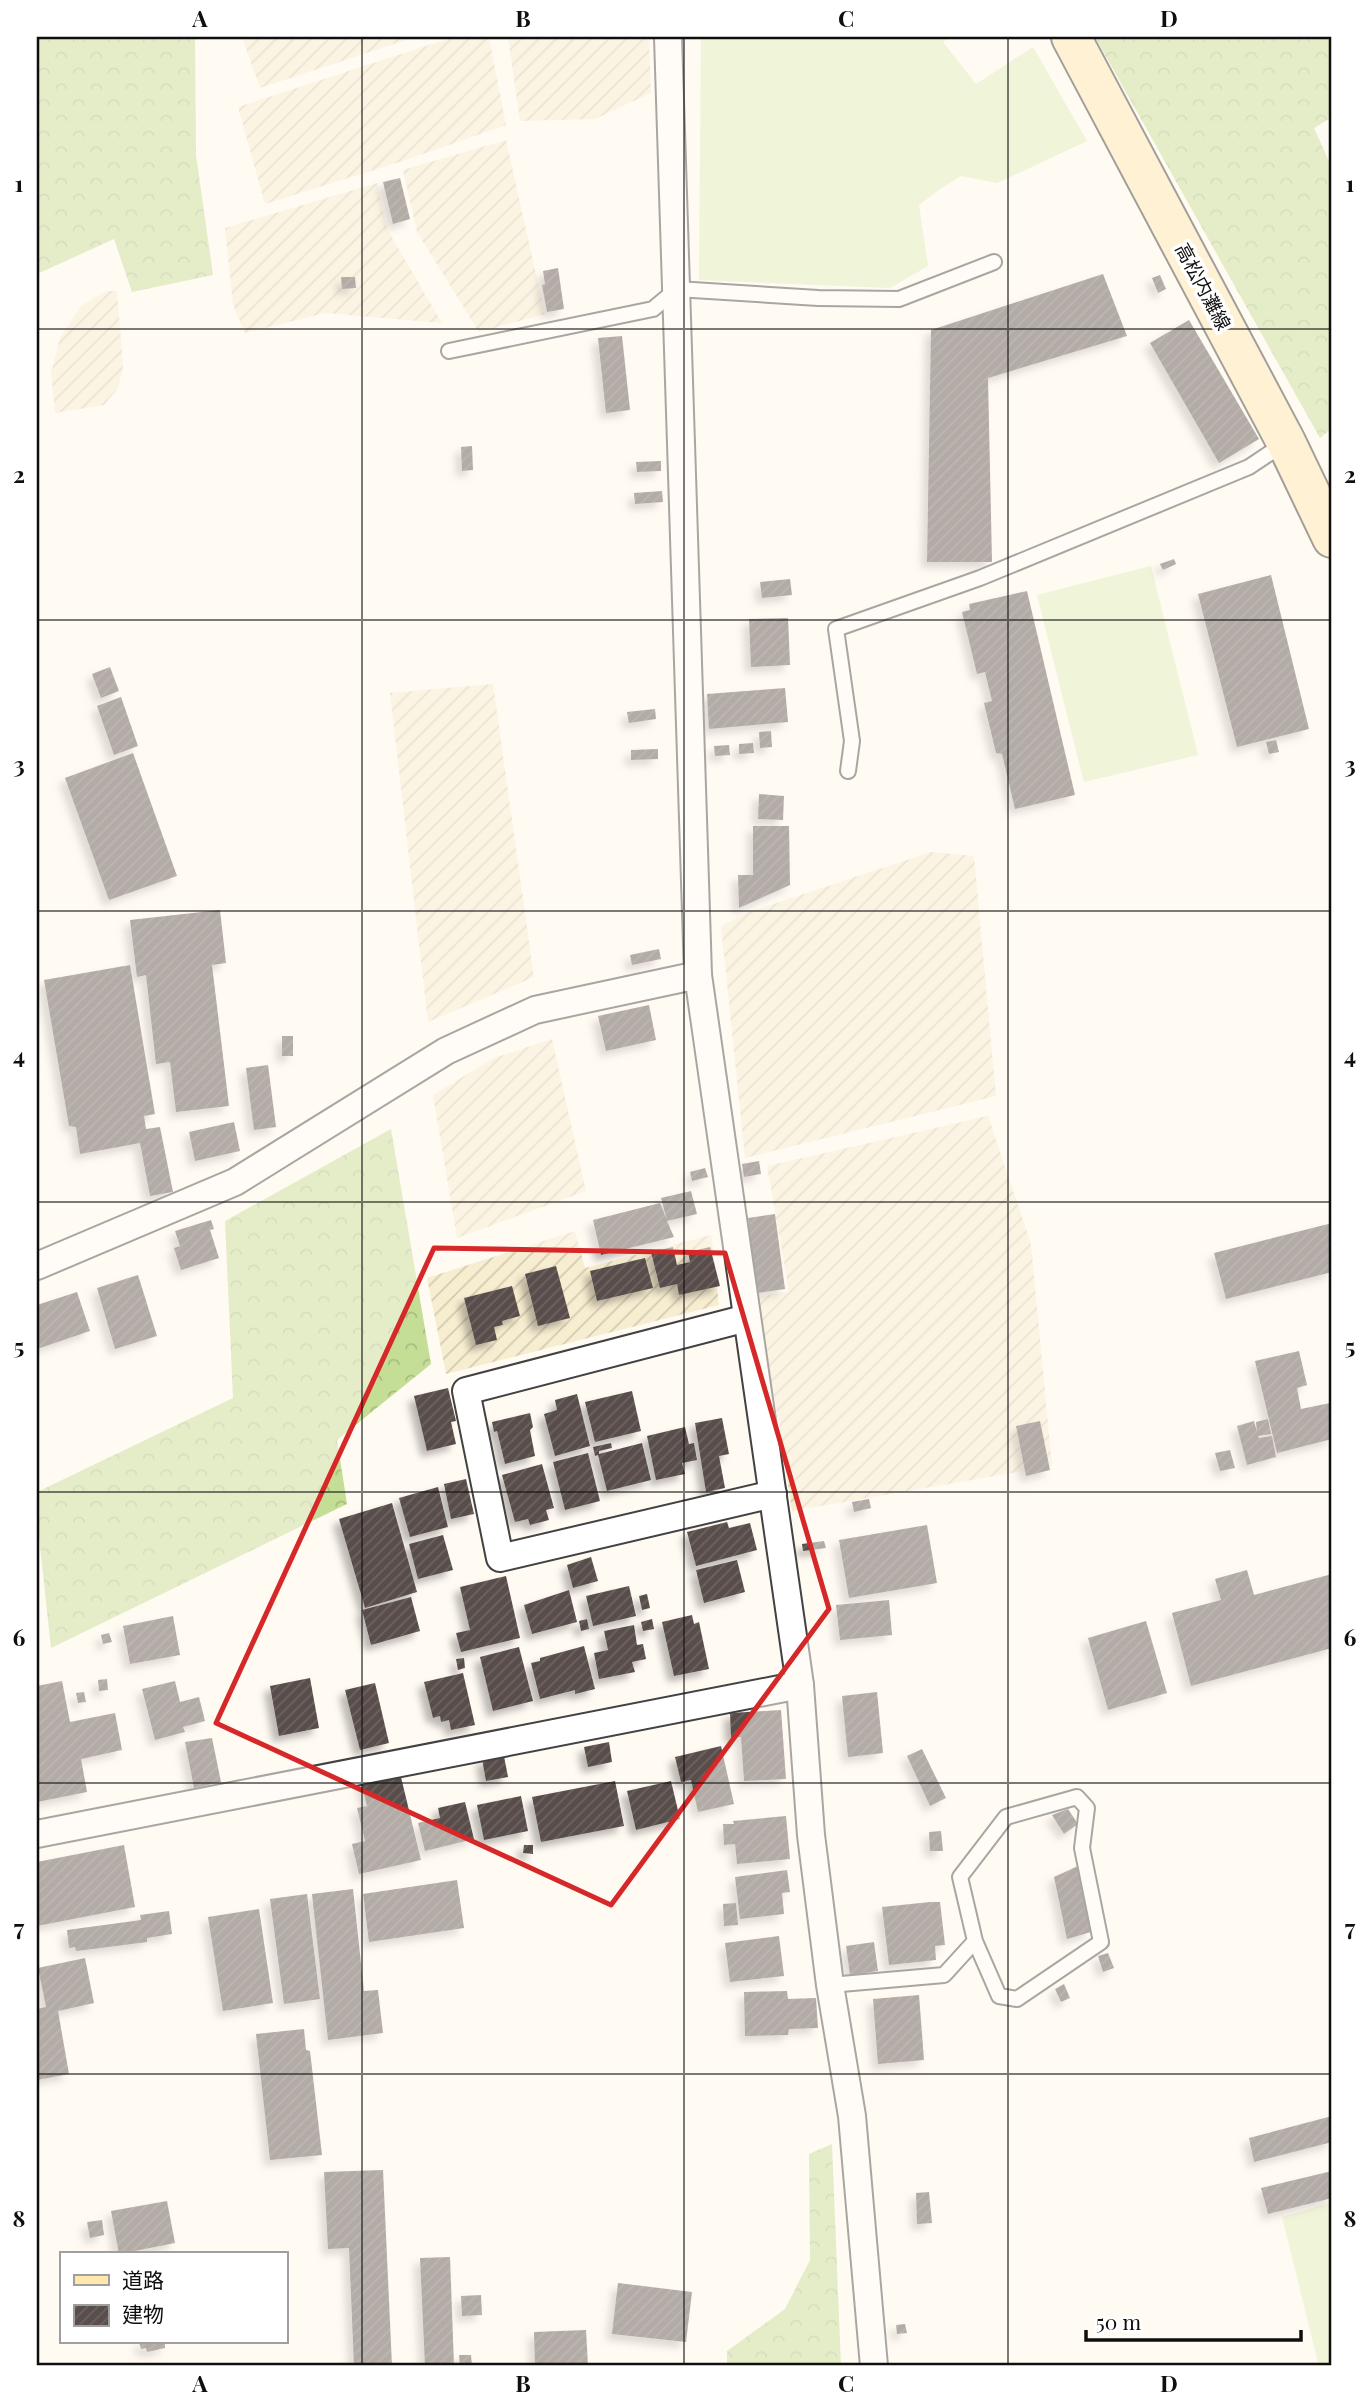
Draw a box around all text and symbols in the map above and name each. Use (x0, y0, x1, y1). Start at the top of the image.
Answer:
text: A (191, 2, 208, 33)
text: B (515, 2, 531, 33)
text: C (838, 2, 854, 33)
text: D (1160, 2, 1178, 33)
text: 1 (15, 167, 24, 198)
text: 1 (1346, 167, 1355, 198)
street label: 高松内灘線 (1170, 238, 1238, 334)
text: 2 (13, 458, 25, 489)
text: 2 (1344, 458, 1356, 489)
text: 3 (13, 748, 25, 779)
text: 3 (1344, 748, 1356, 779)
text: 4 (13, 1039, 25, 1070)
text: 4 (1344, 1039, 1356, 1070)
text: 5 (14, 1330, 24, 1361)
text: 5 (1345, 1330, 1355, 1361)
text: 6 (13, 1621, 26, 1652)
text: 6 (1344, 1621, 1357, 1652)
text: 7 (14, 1911, 25, 1942)
text: 7 (1345, 1911, 1356, 1942)
text: 8 (13, 2202, 25, 2233)
text: 8 (1344, 2202, 1356, 2233)
legend (60, 2252, 287, 2344)
text: 道路 (122, 2265, 164, 2293)
scale bar (1086, 2298, 1301, 2342)
text: 建物 (122, 2299, 164, 2327)
text: 50 m (1096, 2307, 1142, 2335)
text: A (191, 2367, 208, 2398)
text: B (515, 2367, 531, 2398)
text: C (838, 2367, 854, 2398)
text: D (1160, 2367, 1178, 2398)

